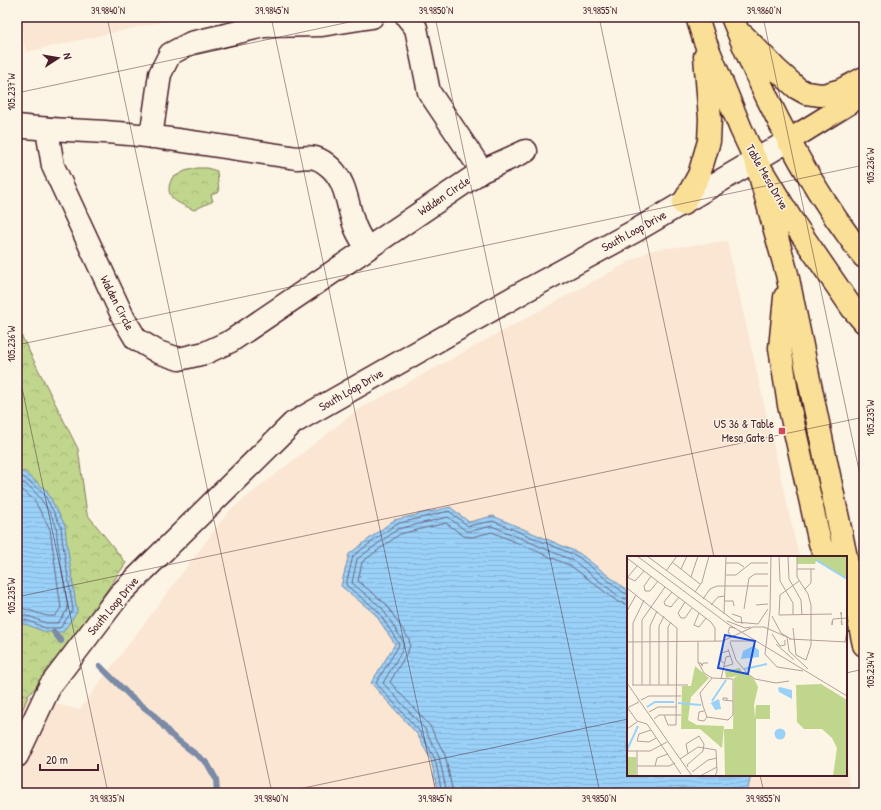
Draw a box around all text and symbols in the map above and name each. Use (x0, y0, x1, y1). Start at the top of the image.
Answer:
text: 39.9840°N (91, 4, 125, 17)
text: 39.9845°N (255, 4, 289, 17)
text: 39.9850°N (419, 4, 453, 17)
text: 39.9855°N (583, 4, 617, 17)
text: 39.9860°N (747, 4, 781, 17)
north arrow (38, 38, 78, 78)
text: N (60, 52, 75, 60)
text: 105.237°W (5, 73, 18, 111)
street label: Table Mesa Drive (742, 141, 793, 213)
text: 105.236°W (864, 147, 877, 184)
street label: Walden Circle (414, 172, 473, 219)
street label: South Loop Drive (598, 206, 669, 255)
street label: Walden Circle (96, 272, 139, 333)
text: 105.236°W (5, 325, 18, 362)
street label: South Loop Drive (315, 364, 386, 415)
text: 105.235°W (864, 399, 877, 436)
place label: US 36 & Table Mesa Gate B (714, 415, 774, 446)
marker: US 36 & Table Mesa Gate B (777, 426, 787, 436)
inset map (627, 556, 847, 776)
street label: South Loop Drive (83, 573, 142, 639)
text: 105.235°W (5, 577, 18, 614)
text: 105.234°W (864, 651, 877, 688)
scale bar (40, 746, 98, 772)
text: 20 m (46, 751, 68, 768)
text: 39.9835°N (90, 792, 124, 805)
text: 39.9840°N (254, 792, 288, 805)
text: 39.9845°N (418, 792, 452, 805)
text: 39.9850°N (582, 792, 616, 805)
text: 39.9855°N (746, 792, 780, 805)

